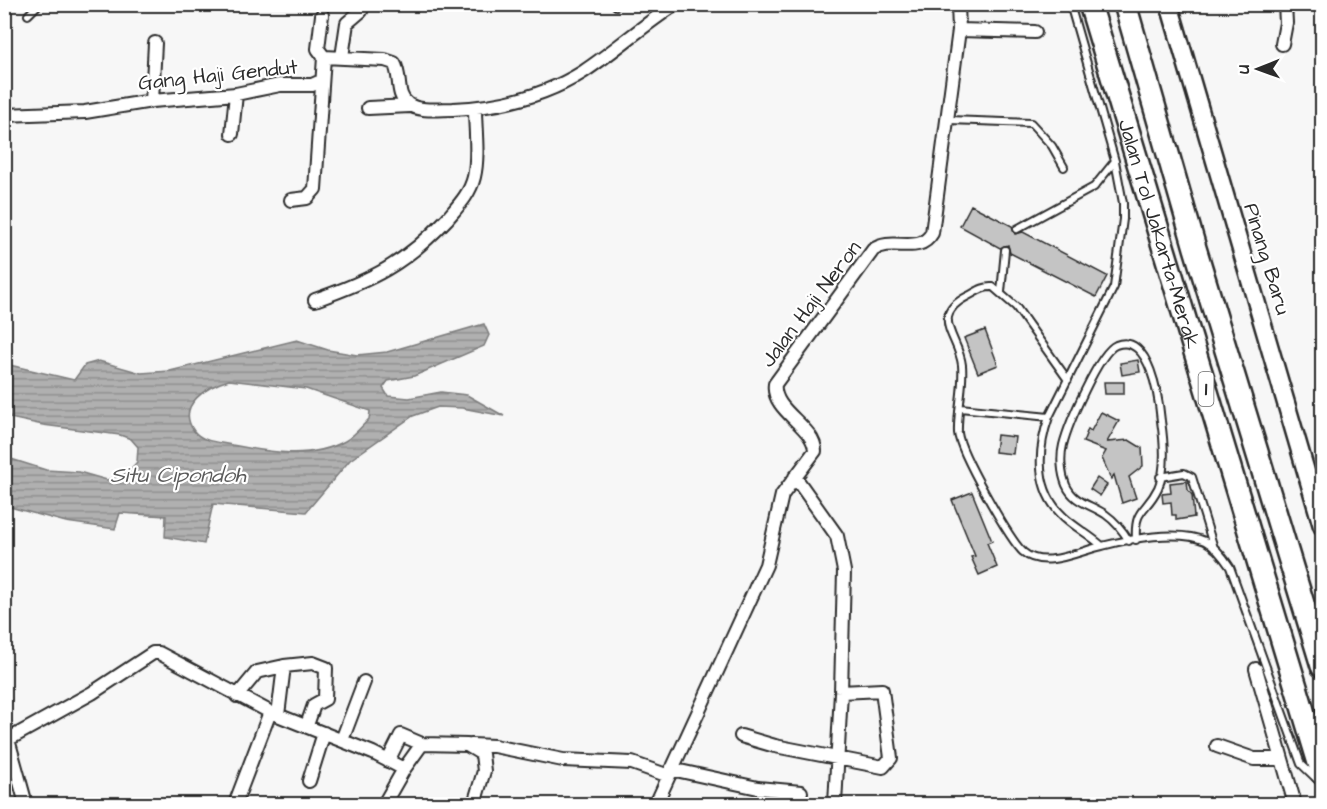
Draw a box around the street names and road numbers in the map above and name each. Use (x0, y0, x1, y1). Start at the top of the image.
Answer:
street label: Gang Haji Gendut (137, 52, 300, 100)
street label: Jalan Tol Jakarta–Merak (1111, 116, 1208, 352)
street label: Pinang Baru (1234, 200, 1298, 319)
street label: Jalan Haji Neron (754, 235, 868, 373)
road number: 1 (1198, 372, 1214, 406)

